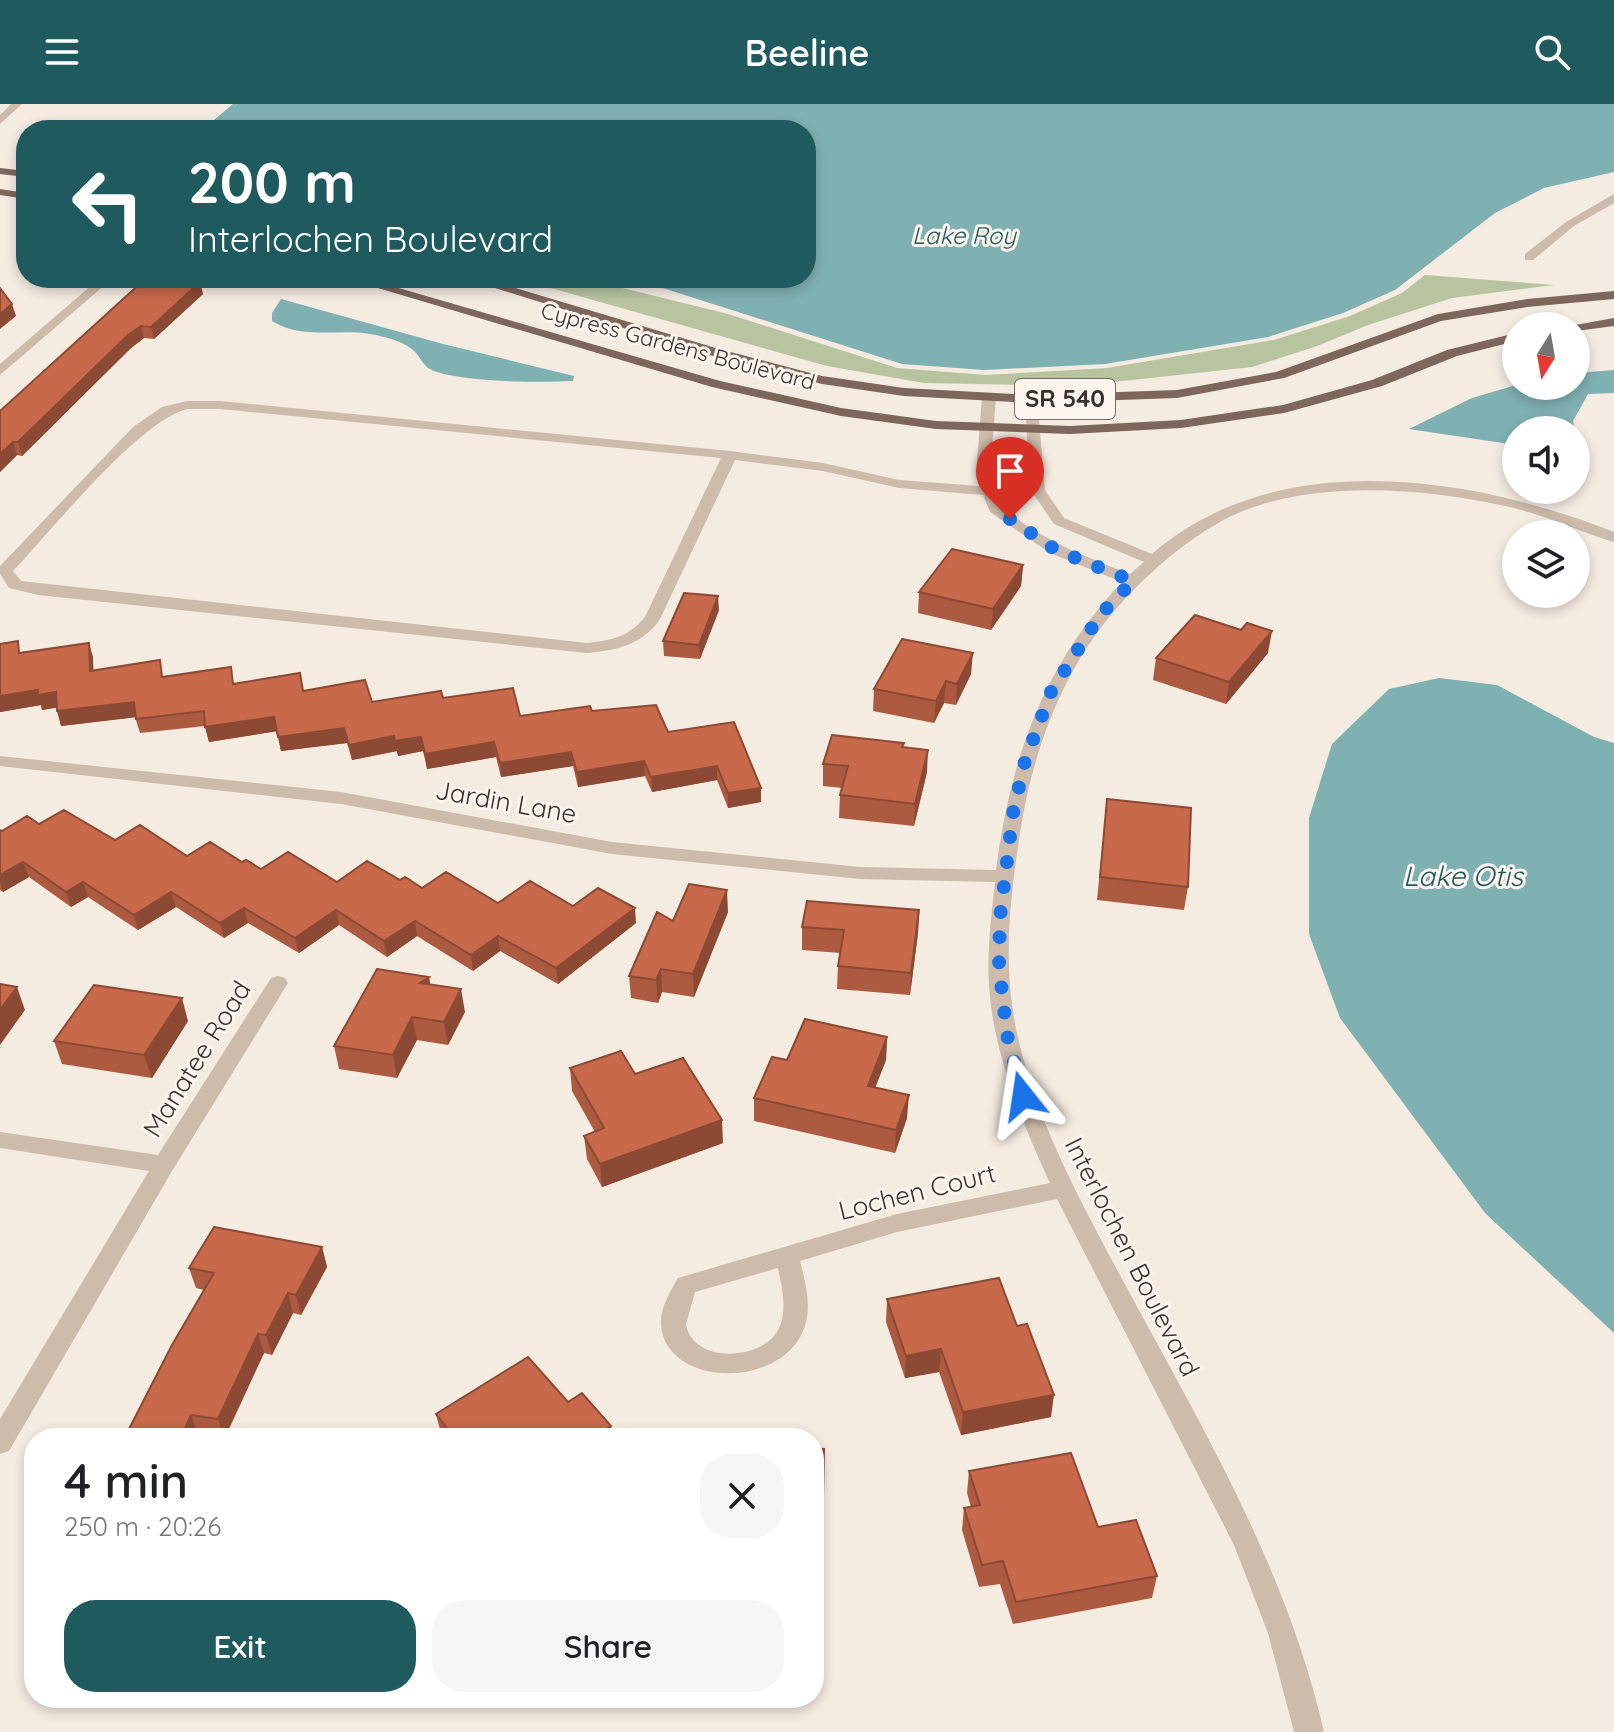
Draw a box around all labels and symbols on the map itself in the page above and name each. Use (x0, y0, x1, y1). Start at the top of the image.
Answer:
water label: Lake Roy (912, 220, 1017, 250)
street label: Cypress Gardens Boulevard (538, 296, 818, 396)
north arrow (1502, 312, 1590, 400)
road number: SR 540 (1015, 379, 1115, 419)
pin (976, 437, 1044, 519)
street label: Jardin Lane (433, 773, 579, 830)
water label: Lake Otis (1403, 858, 1525, 893)
street label: Manatee Road (135, 975, 258, 1143)
position arrow (981, 1054, 1065, 1138)
street label: Interlochen Boulevard (1058, 1132, 1207, 1382)
street label: Lochen Court (835, 1156, 999, 1227)

